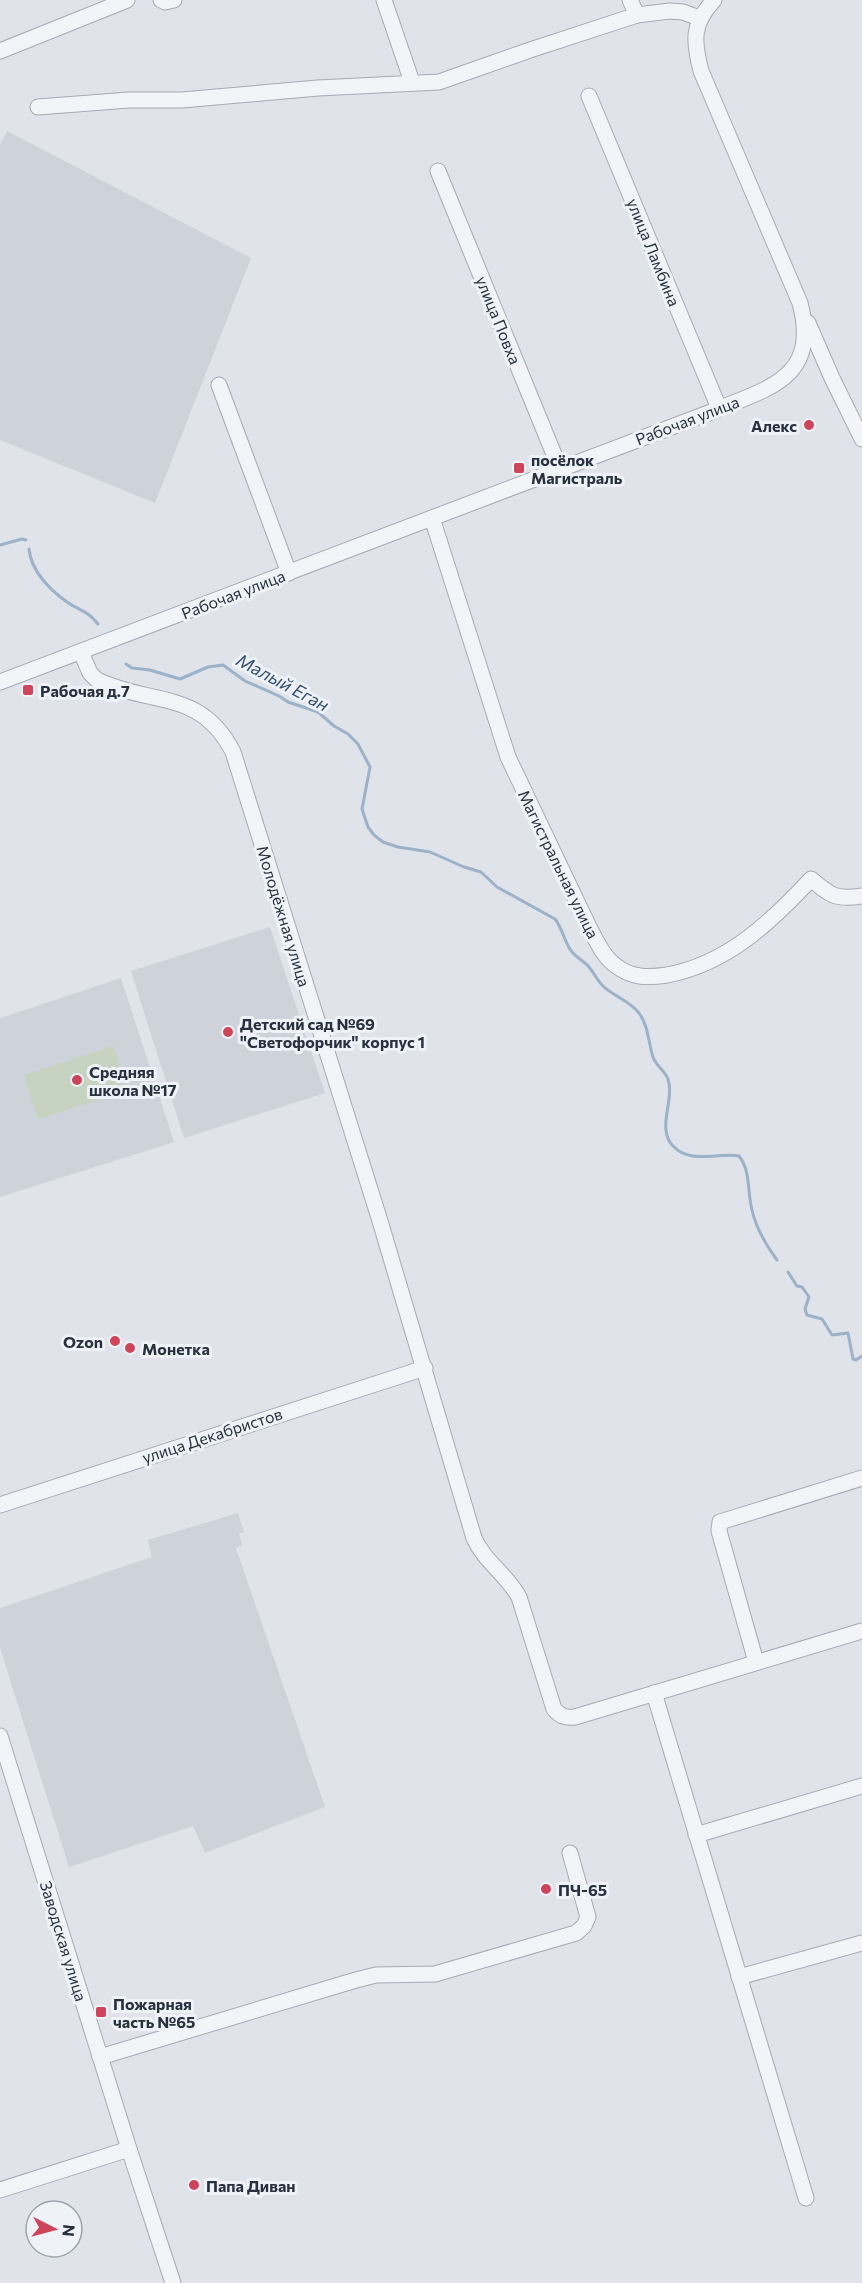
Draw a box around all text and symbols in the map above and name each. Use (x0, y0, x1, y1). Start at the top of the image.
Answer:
street label: улица Ламбина (624, 195, 684, 309)
street label: улица Повха (473, 273, 525, 367)
street label: Рабочая улица (632, 391, 742, 449)
place label: Алекс (751, 416, 797, 435)
marker: Алекс (802, 418, 816, 432)
place label: посёлок Магистраль (531, 450, 623, 487)
marker: посёлок Магистраль (512, 461, 526, 475)
street label: Рабочая улица (178, 565, 288, 623)
water label: Малый Еган (233, 648, 333, 716)
place label: Рабочая д.7 (40, 681, 130, 700)
marker: Рабочая д.7 (21, 683, 35, 697)
street label: Магистральная улица (515, 787, 603, 941)
street label: Молодёжная улица (253, 843, 315, 989)
place label: Детский сад №69 "Светофорчик" корпус 1 (240, 1014, 425, 1051)
marker: Детский сад №69 "Светофорчик" корпус 1 (221, 1025, 235, 1039)
place label: Средняя школа №17 (89, 1062, 177, 1099)
marker: Средняя школа №17 (70, 1073, 84, 1087)
place label: Ozon (63, 1332, 103, 1351)
marker: Ozon (108, 1334, 122, 1348)
place label: Монетка (142, 1339, 210, 1358)
marker: Монетка (123, 1341, 137, 1355)
street label: улица Декабристов (140, 1403, 284, 1467)
street label: Заводская улица (37, 1879, 91, 2003)
place label: ПЧ-65 (558, 1880, 607, 1899)
marker: ПЧ-65 (539, 1882, 553, 1896)
place label: Пожарная часть №65 (113, 1994, 195, 2031)
marker: Пожарная часть №65 (94, 2005, 108, 2019)
place label: Папа Диван (206, 2176, 296, 2195)
marker: Папа Диван (187, 2178, 201, 2192)
north arrow (24, 2199, 84, 2259)
text: N (59, 2224, 79, 2238)

